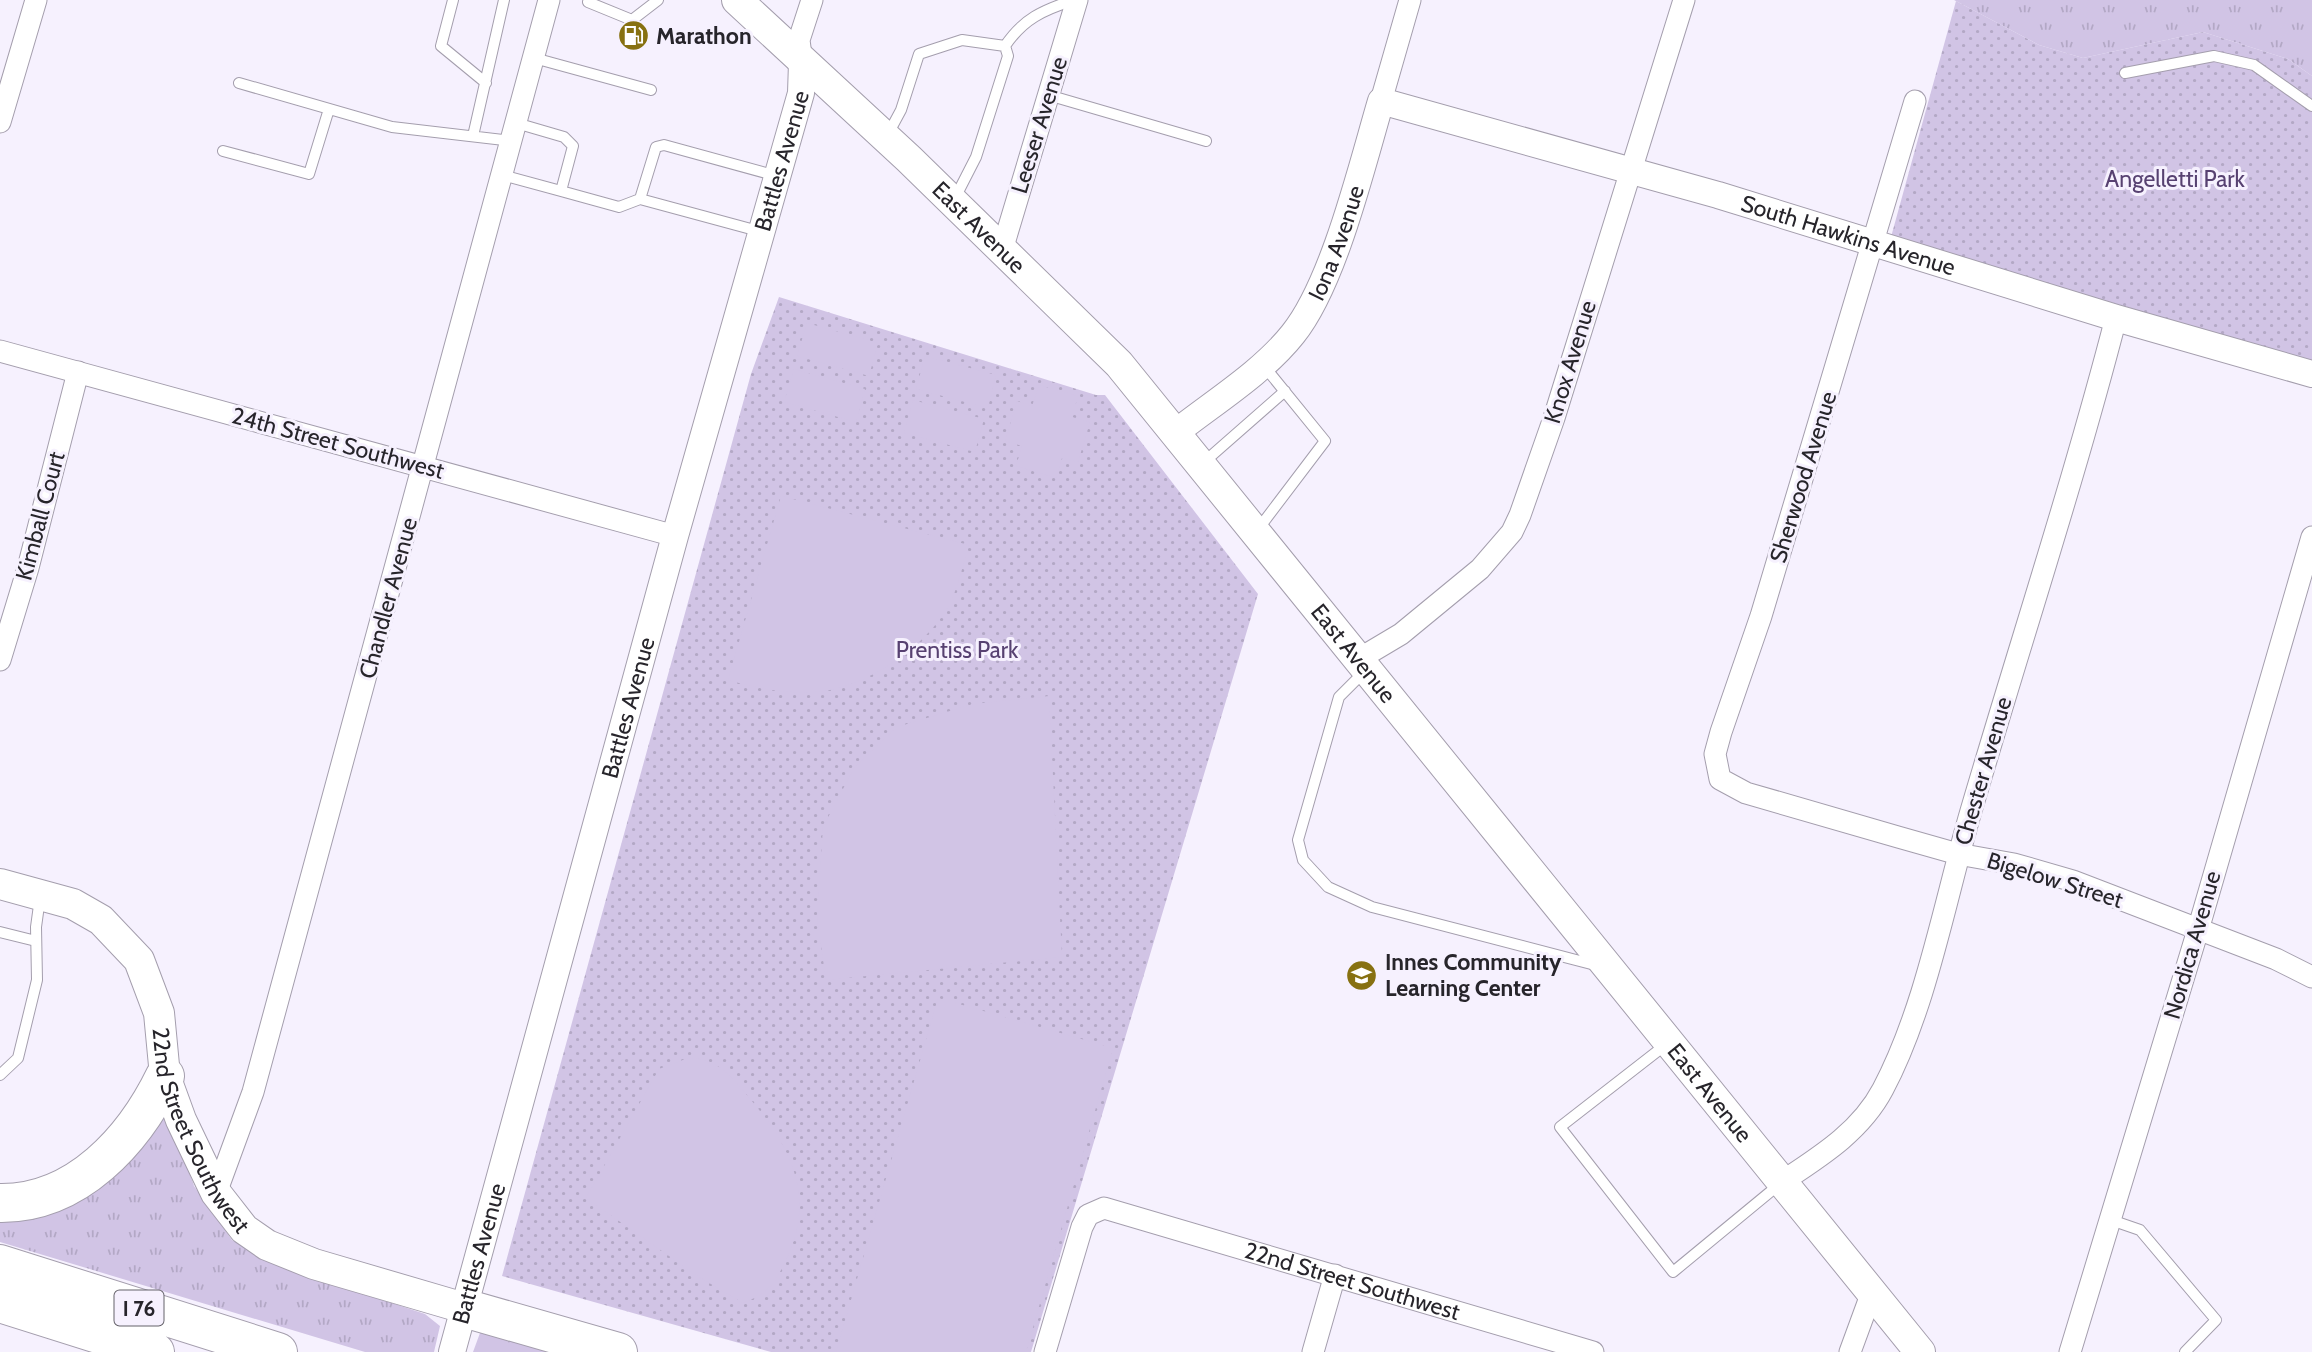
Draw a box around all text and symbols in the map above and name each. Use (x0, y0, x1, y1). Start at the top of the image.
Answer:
fuel station icon: Marathon (616, 19, 650, 53)
place label: Marathon (656, 22, 752, 50)
street label: Leeser Avenue (1005, 53, 1073, 197)
street label: Battles Avenue (748, 87, 815, 234)
park label: Angelletti Park (2105, 165, 2246, 193)
street label: East Avenue (927, 176, 1032, 279)
street label: Iona Avenue (1302, 182, 1370, 305)
street label: South Hawkins Avenue (1738, 189, 1959, 282)
street label: Knox Avenue (1538, 297, 1602, 427)
street label: Sherwood Avenue (1764, 388, 1842, 566)
street label: 24th Street Southwest (229, 401, 448, 485)
street label: Kimball Court (9, 448, 71, 583)
street label: Chandler Avenue (353, 514, 423, 682)
street label: East Avenue (1305, 598, 1402, 708)
street label: Battles Avenue (595, 634, 661, 781)
park label: Prentiss Park (896, 636, 1019, 664)
street label: Chester Avenue (1948, 694, 2018, 848)
street label: Bigelow Street (1984, 846, 2127, 914)
street label: Nordica Avenue (2157, 868, 2227, 1022)
place label: Innes Community Learning Center (1385, 948, 1562, 1002)
school or university icon: Innes Community Learning Center (1345, 958, 1379, 992)
street label: 22nd Street Southwest (146, 1026, 256, 1239)
street label: East Avenue (1661, 1038, 1758, 1148)
street label: Battles Avenue (446, 1180, 512, 1327)
street label: 22nd Street Southwest (1241, 1236, 1463, 1326)
road number: I 76 (114, 1290, 164, 1326)

